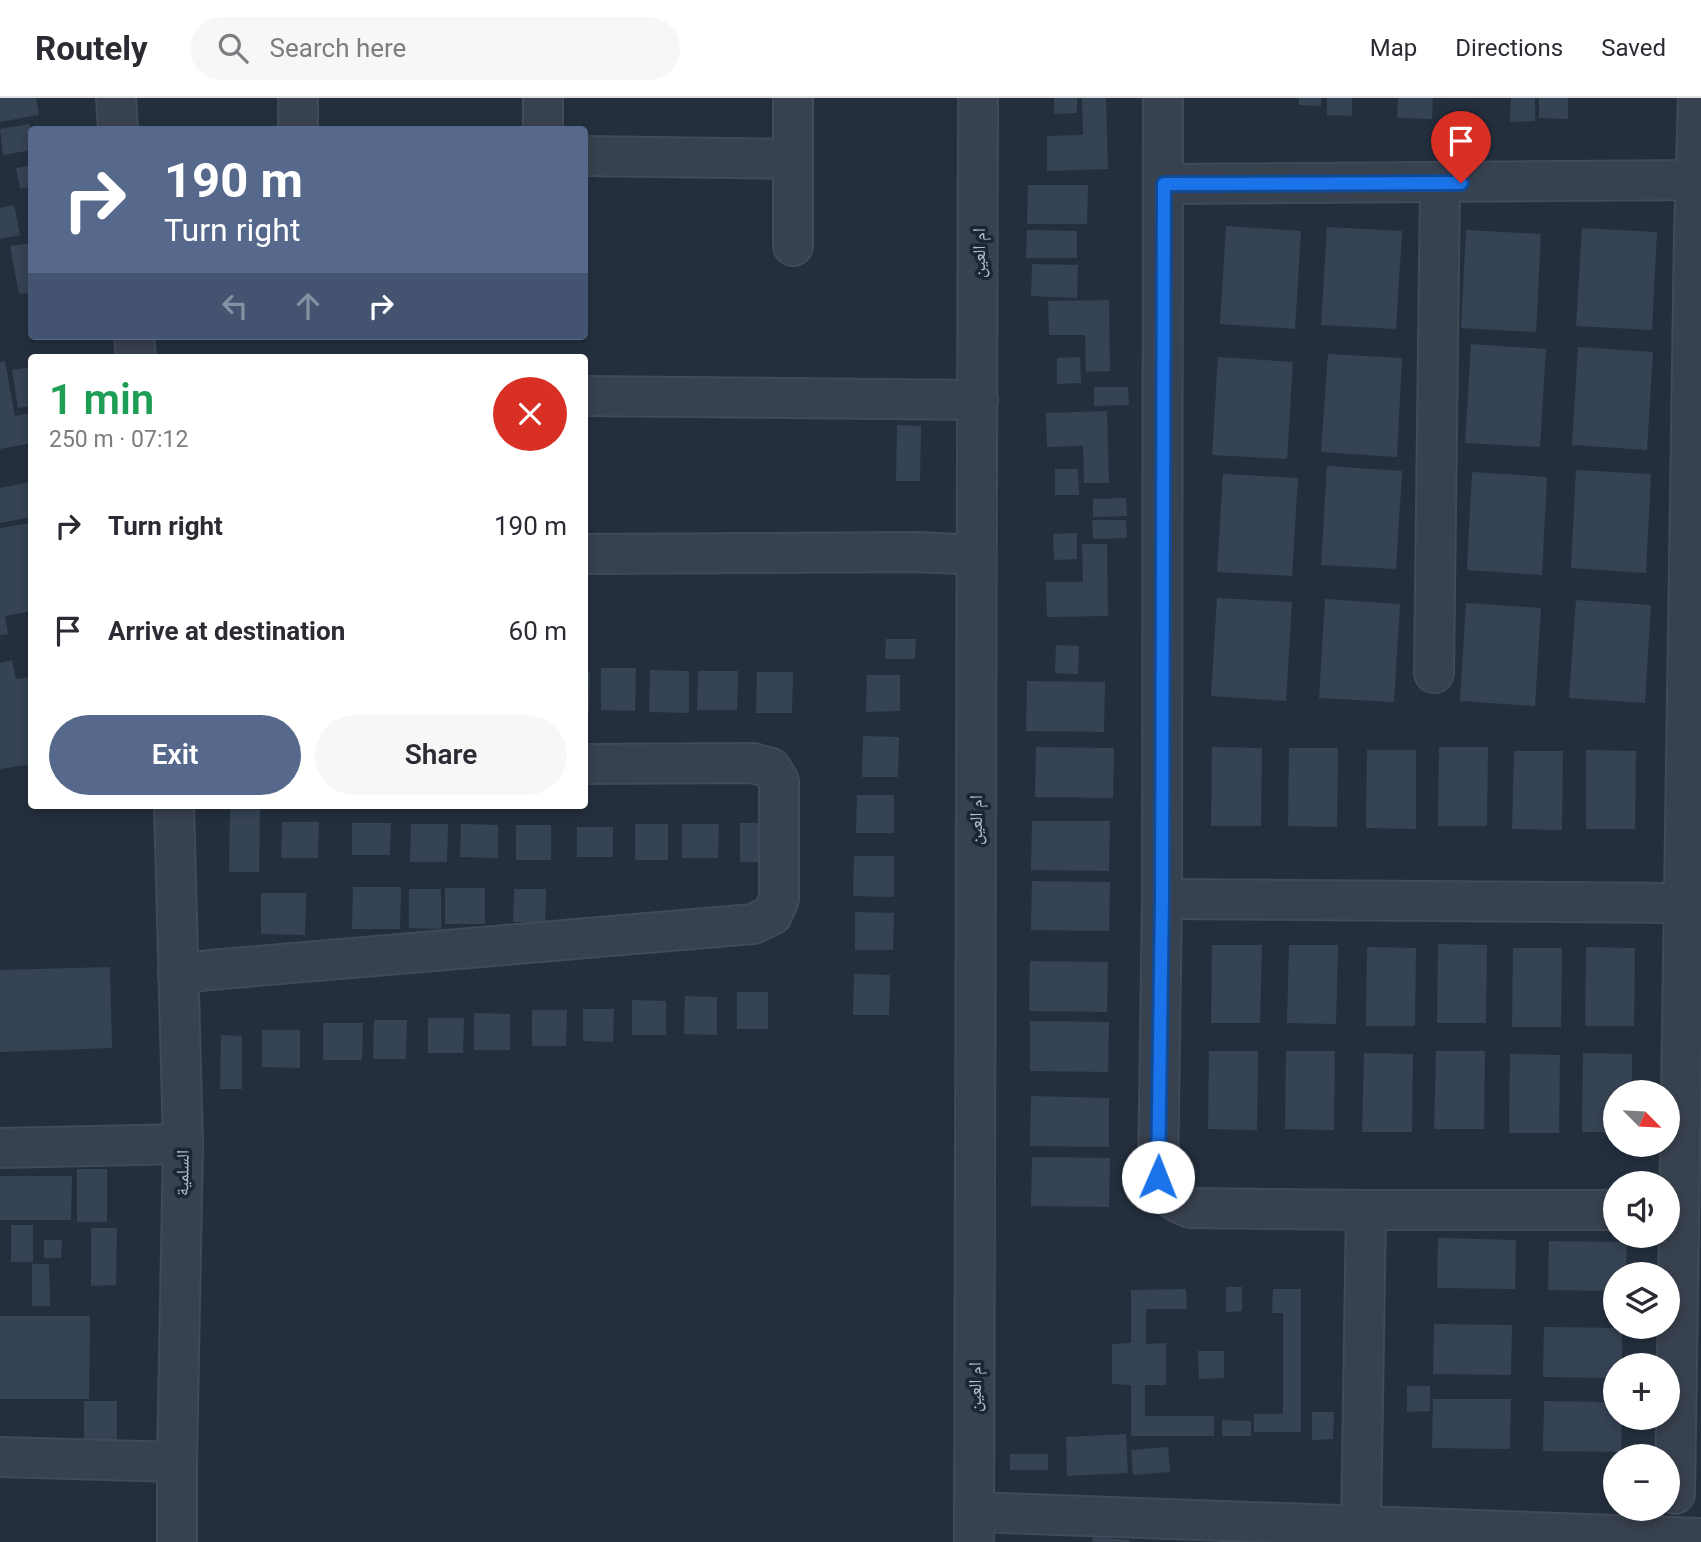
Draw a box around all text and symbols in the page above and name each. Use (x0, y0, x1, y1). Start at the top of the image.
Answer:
search box (190, 17, 680, 80)
text: Routely (35, 29, 148, 68)
icon: search (214, 29, 252, 67)
text: Search here (270, 33, 406, 63)
text: Map (1370, 34, 1417, 62)
text: Directions (1455, 34, 1563, 62)
text: Saved (1601, 34, 1666, 62)
pin (1431, 111, 1491, 183)
icon: arrive (1442, 122, 1480, 160)
text: 190 m (164, 152, 303, 209)
icon: right (49, 154, 140, 245)
text: Turn right (164, 211, 300, 249)
street label: ام العين (968, 228, 991, 278)
icon: left (216, 287, 254, 325)
icon: ahead (289, 287, 327, 325)
icon: right (362, 287, 400, 325)
text: 1 min (49, 375, 154, 424)
button: close (493, 377, 567, 451)
text: 250 m · 07:12 (49, 426, 188, 453)
icon: right (49, 507, 87, 545)
text: Turn right (108, 511, 223, 541)
text: 190 m (494, 511, 567, 541)
icon: arrive (49, 612, 87, 650)
text: Arrive at destination (108, 616, 345, 646)
text: 60 m (509, 616, 567, 646)
button: Exit (49, 715, 301, 795)
button: Share (315, 715, 567, 795)
street label: ام العين (965, 795, 988, 845)
north arrow (1603, 1080, 1680, 1157)
map controls (1603, 1080, 1680, 1521)
position arrow (1121, 1140, 1195, 1214)
street label: السلمية (171, 1150, 193, 1196)
button: sound (1603, 1171, 1680, 1248)
button: layers (1603, 1262, 1680, 1339)
button: + (1603, 1353, 1680, 1430)
street label: ام العين (964, 1362, 987, 1412)
button: − (1603, 1444, 1680, 1521)

